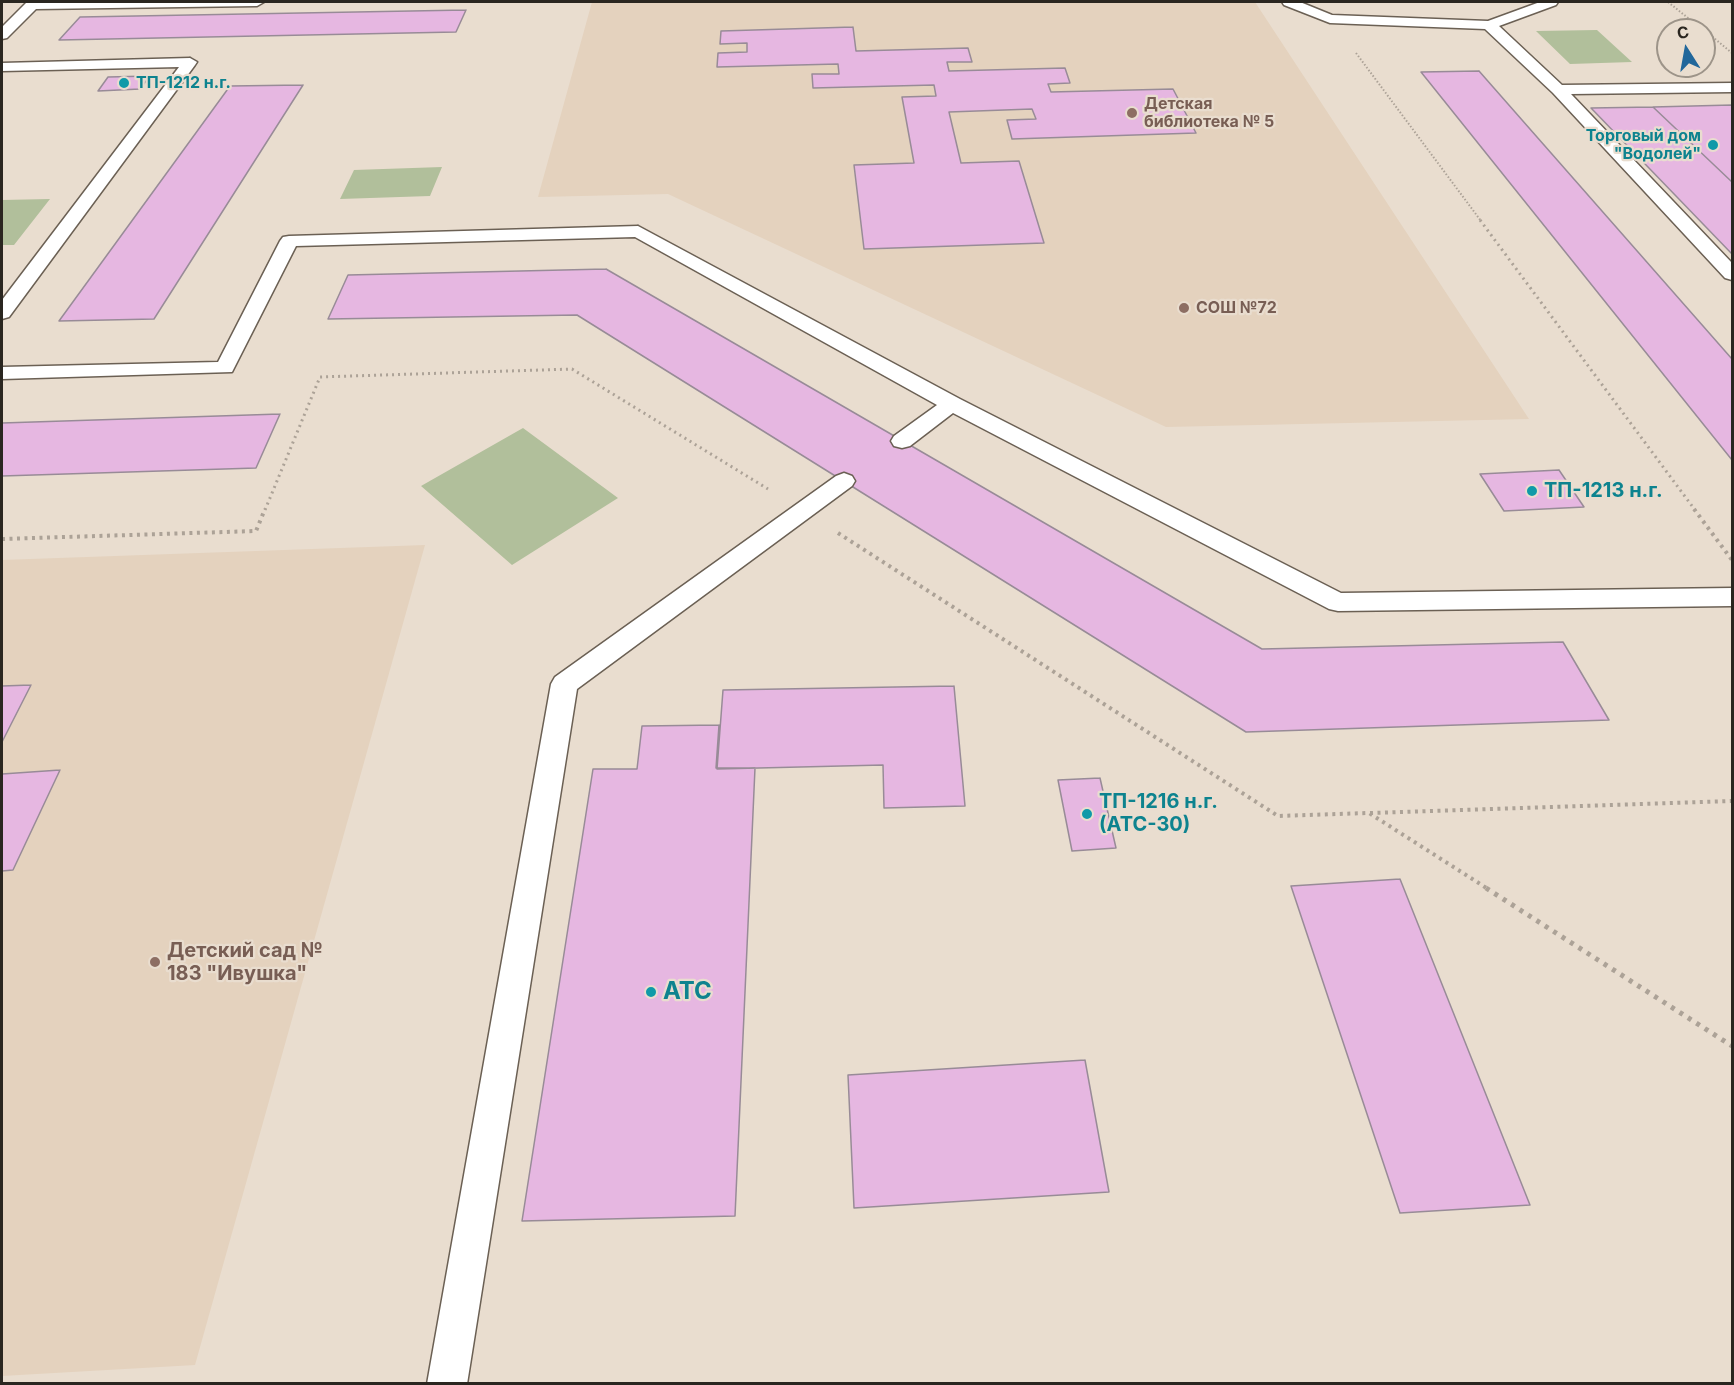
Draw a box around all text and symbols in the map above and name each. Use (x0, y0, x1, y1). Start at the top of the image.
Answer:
north arrow (1656, 18, 1716, 78)
text: С (1675, 21, 1691, 43)
place label: ТП-1212 н.г. (136, 73, 231, 93)
marker: ТП-1212 н.г. (117, 76, 131, 90)
place label: Детская библиотека № 5 (1144, 94, 1274, 132)
marker: Детская библиотека № 5 (1125, 106, 1139, 120)
place label: Торговый дом "Водолей" (1586, 126, 1701, 164)
marker: Торговый дом "Водолей" (1706, 138, 1720, 152)
place label: СОШ №72 (1196, 298, 1277, 318)
marker: СОШ №72 (1177, 301, 1191, 315)
place label: ТП-1213 н.г. (1544, 479, 1663, 503)
marker: ТП-1213 н.г. (1525, 484, 1539, 498)
place label: ТП-1216 н.г. (АТС-30) (1099, 790, 1218, 837)
marker: ТП-1216 н.г. (АТС-30) (1080, 807, 1094, 821)
place label: Детский сад № 183 "Ивушка" (167, 939, 323, 986)
marker: Детский сад № 183 "Ивушка" (148, 955, 162, 969)
place label: АТС (663, 978, 712, 1006)
marker: АТС (644, 985, 658, 999)

